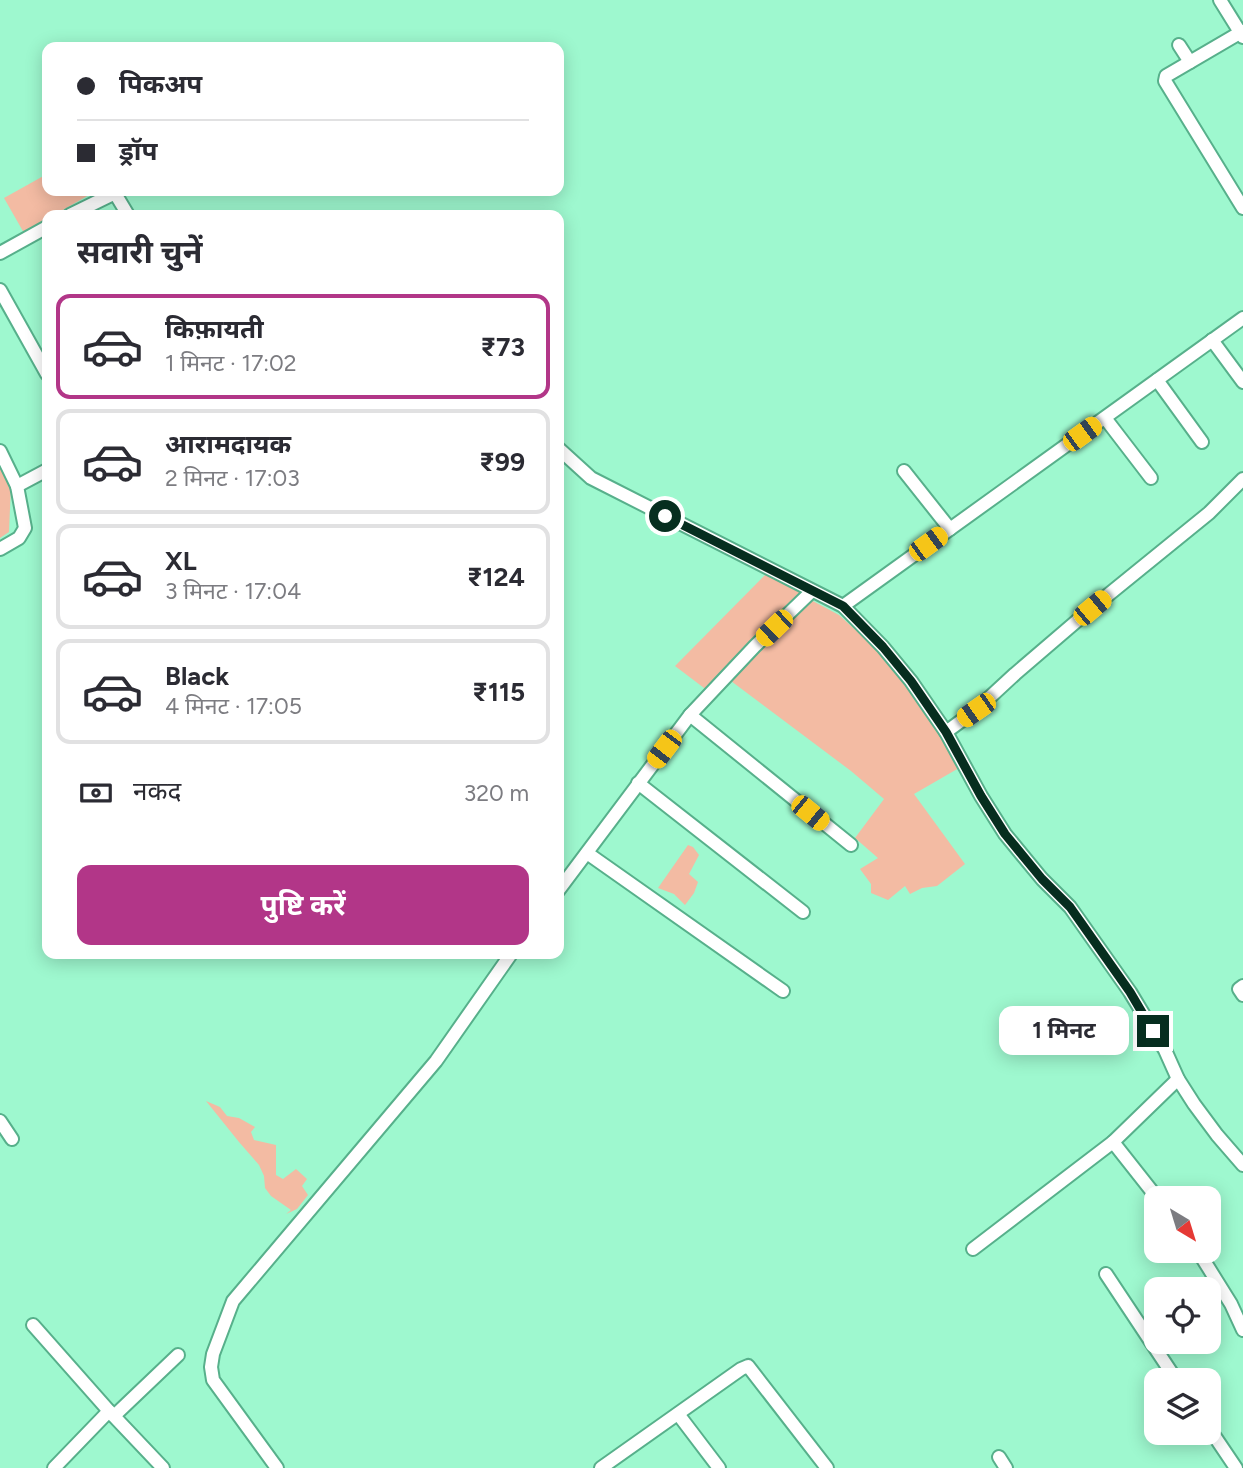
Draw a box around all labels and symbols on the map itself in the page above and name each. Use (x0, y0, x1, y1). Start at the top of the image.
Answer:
car (1059, 413, 1106, 455)
route start (649, 500, 681, 532)
car (905, 523, 952, 565)
car (1070, 586, 1115, 630)
car (752, 606, 797, 650)
car (953, 689, 1000, 731)
car (643, 726, 686, 772)
car (788, 792, 833, 834)
callout: 1 मिनट (999, 1006, 1128, 1056)
route end (1137, 1015, 1169, 1047)
north arrow (1144, 1186, 1222, 1264)

